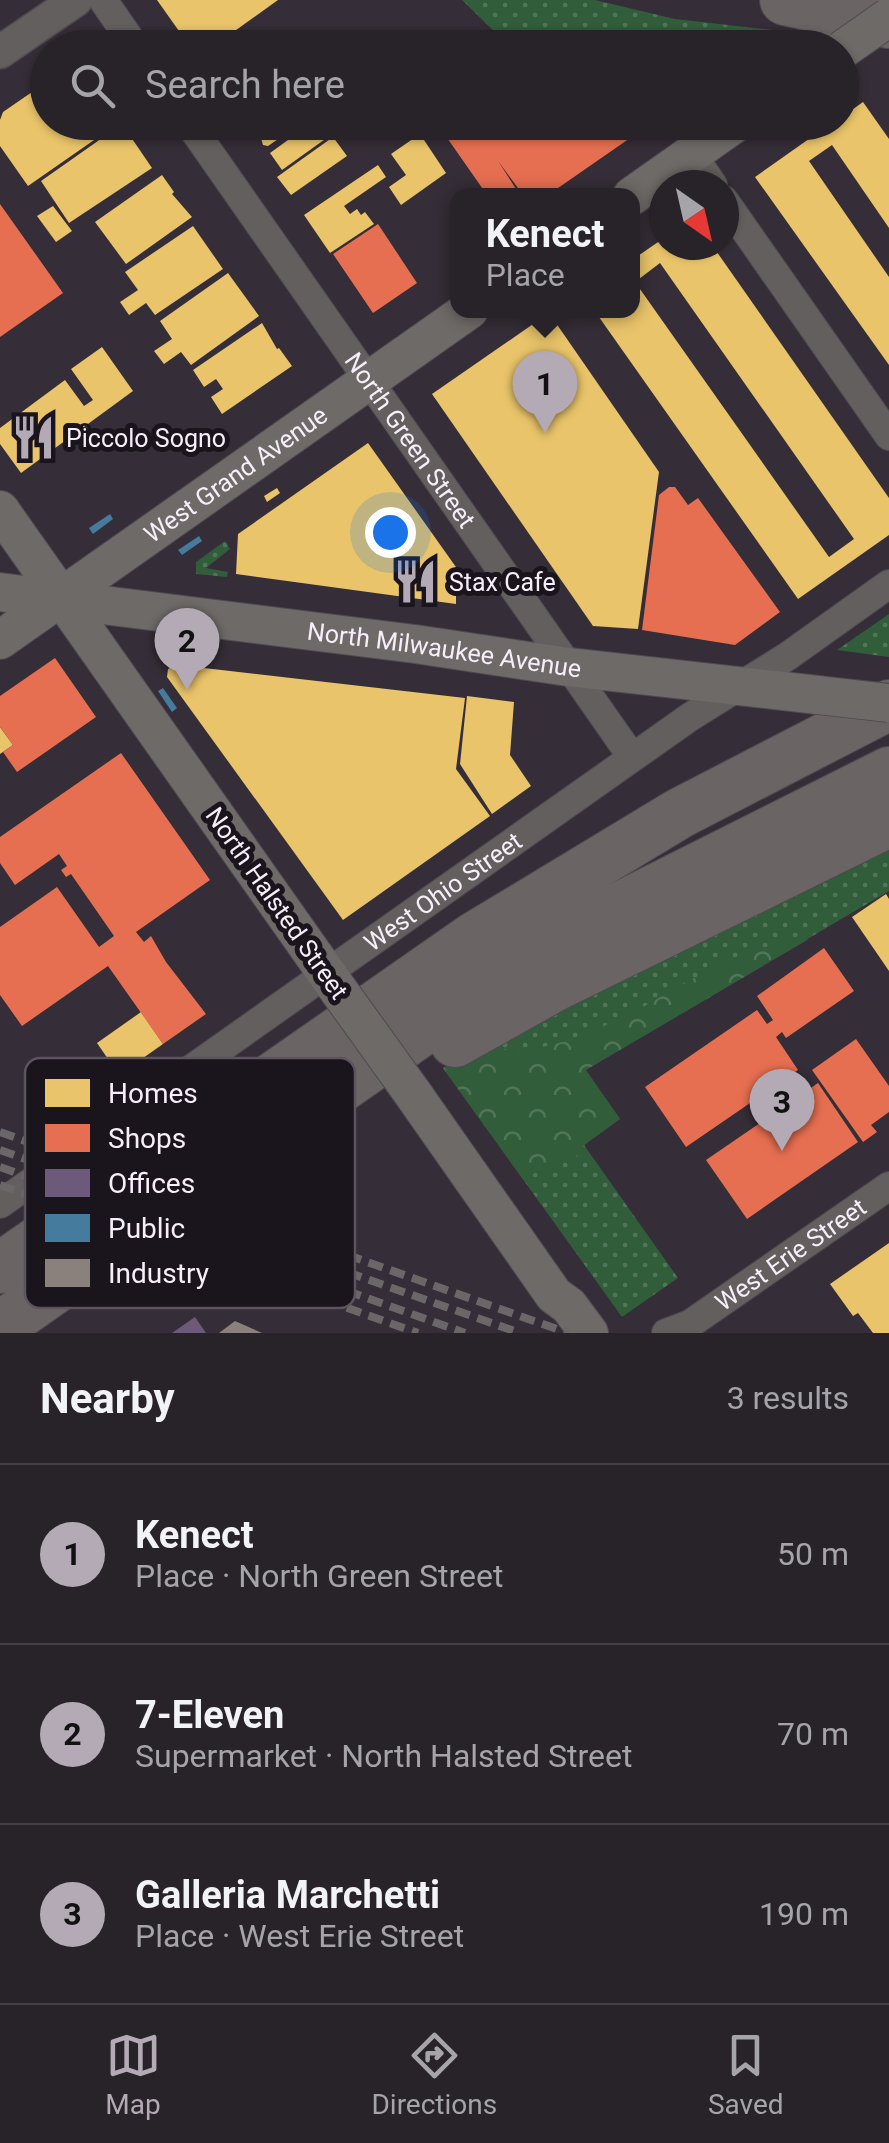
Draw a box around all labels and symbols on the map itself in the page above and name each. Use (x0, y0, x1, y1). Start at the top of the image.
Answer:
north arrow (649, 170, 739, 260)
street label: North Green Street (339, 347, 481, 533)
pin: 1 (512, 350, 578, 433)
street label: West Grand Avenue (139, 400, 333, 549)
restaurant icon: Piccolo Sogno (9, 414, 57, 462)
place label: Piccolo Sogno (66, 424, 226, 453)
your location (365, 507, 416, 558)
restaurant icon: Stax Cafe (392, 558, 440, 606)
place label: Stax Cafe (449, 568, 556, 597)
pin: 2 (154, 608, 220, 690)
street label: North Milwaukee Avenue (305, 617, 583, 683)
street label: North Halsted Street (199, 802, 354, 1005)
street label: West Ohio Street (359, 826, 527, 957)
legend (25, 1058, 355, 1308)
pin: 3 (750, 1068, 814, 1151)
text: Homes (108, 1077, 198, 1110)
text: Shops (108, 1122, 186, 1155)
text: Offices (108, 1167, 195, 1200)
street label: West Erie Street (710, 1192, 872, 1317)
text: Public (108, 1212, 185, 1245)
text: Industry (108, 1257, 209, 1290)

